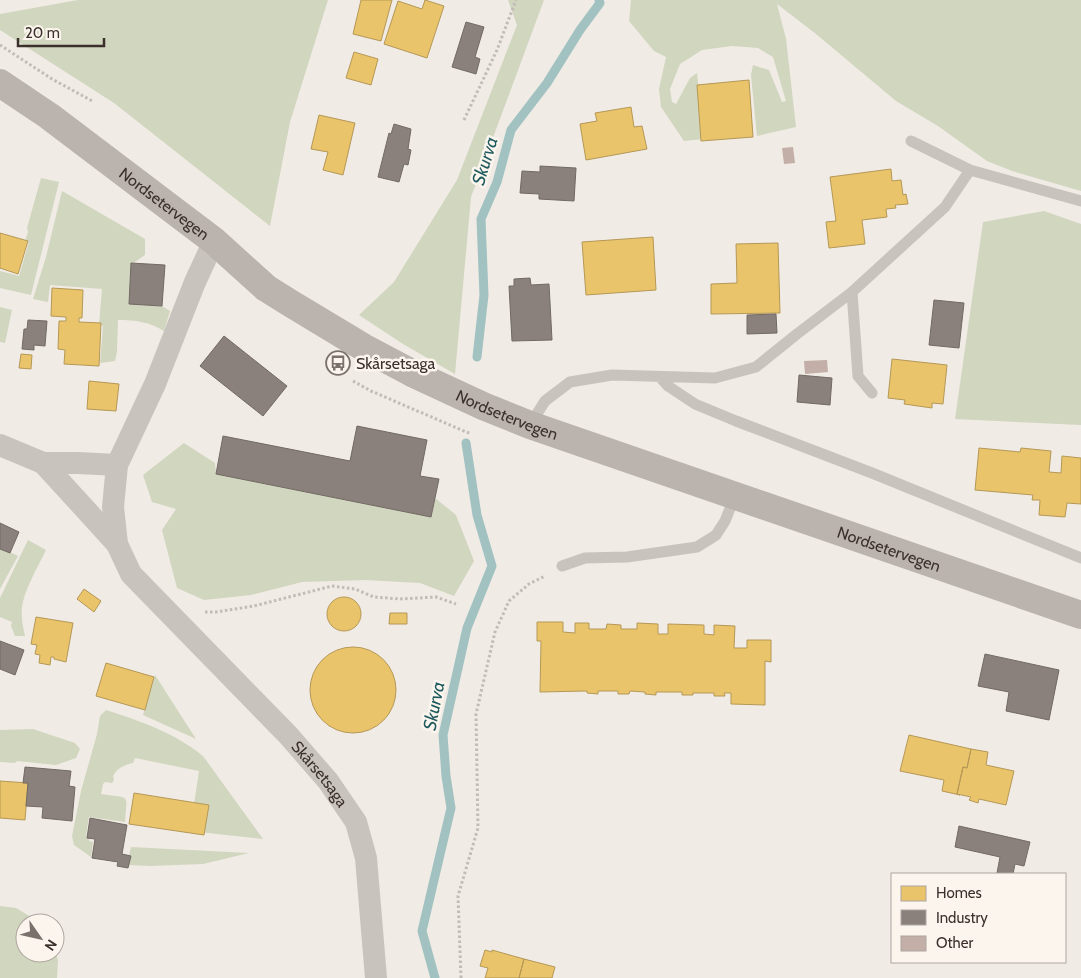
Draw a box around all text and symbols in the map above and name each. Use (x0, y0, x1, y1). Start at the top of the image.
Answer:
scale bar (18, 15, 104, 47)
text: 20 m (25, 24, 60, 42)
water label: Skurva (467, 134, 503, 188)
street label: Nordsetervegen (115, 164, 213, 244)
bus stop icon: Skårsetsaga (325, 350, 351, 376)
place label: Skårsetsaga (356, 354, 436, 373)
street label: Nordsetervegen (453, 386, 560, 444)
street label: Nordsetervegen (835, 523, 943, 576)
water label: Skurva (418, 680, 450, 732)
street label: Skårsetsaga (288, 737, 352, 811)
legend (891, 873, 1066, 963)
text: Homes (936, 884, 982, 902)
text: Industry (936, 909, 988, 927)
north arrow (15, 913, 65, 963)
text: Other (936, 934, 973, 952)
text: N (41, 936, 61, 954)

